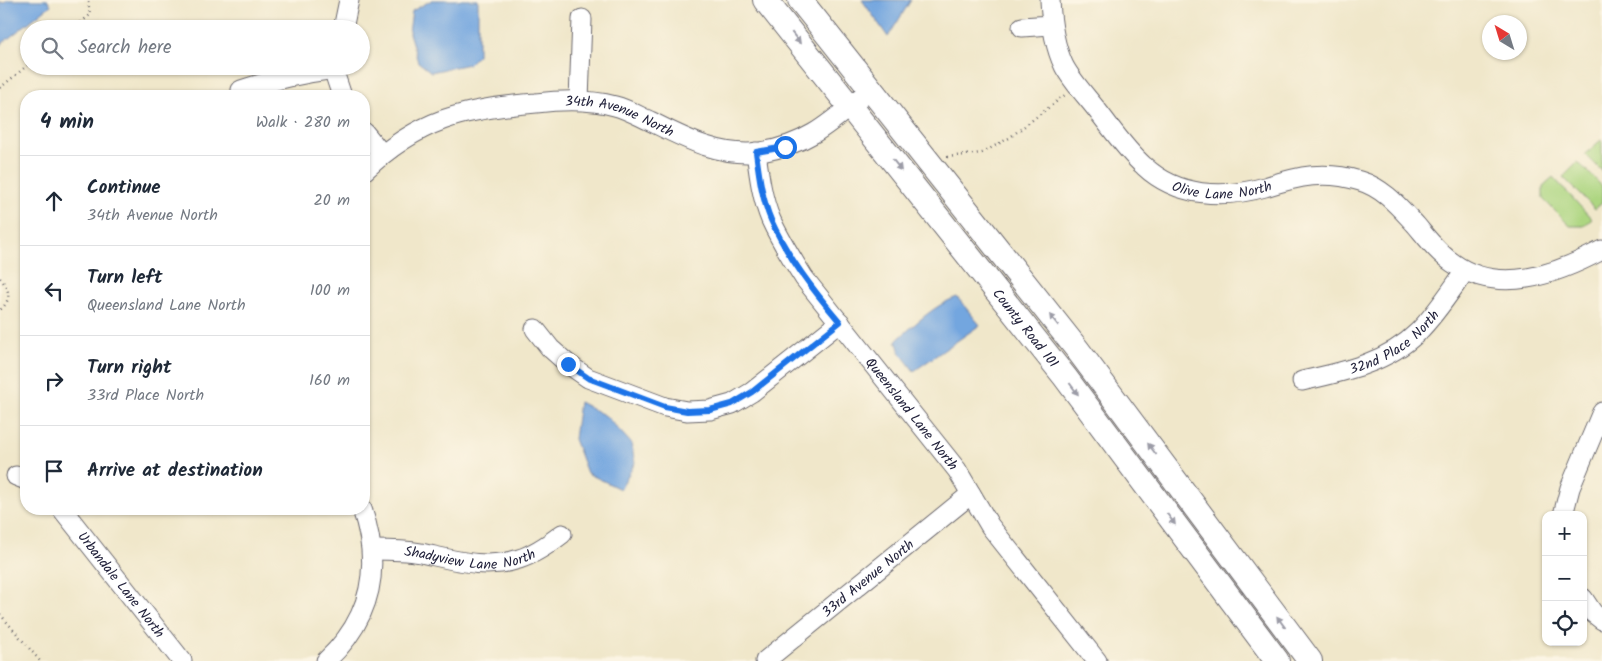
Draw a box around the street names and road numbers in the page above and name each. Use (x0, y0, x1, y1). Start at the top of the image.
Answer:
street label: 34th Avenue North (565, 91, 678, 143)
street label: Olive Lane North (1169, 175, 1275, 206)
street label: County Road 101 (987, 284, 1064, 373)
street label: 32nd Place North (1347, 305, 1445, 381)
street label: Queensland Lane North (859, 353, 963, 475)
street label: Urbandale Lane North (72, 527, 170, 643)
street label: 33rd Avenue North (817, 534, 919, 623)
street label: Shadyview Lane North (403, 541, 540, 576)

